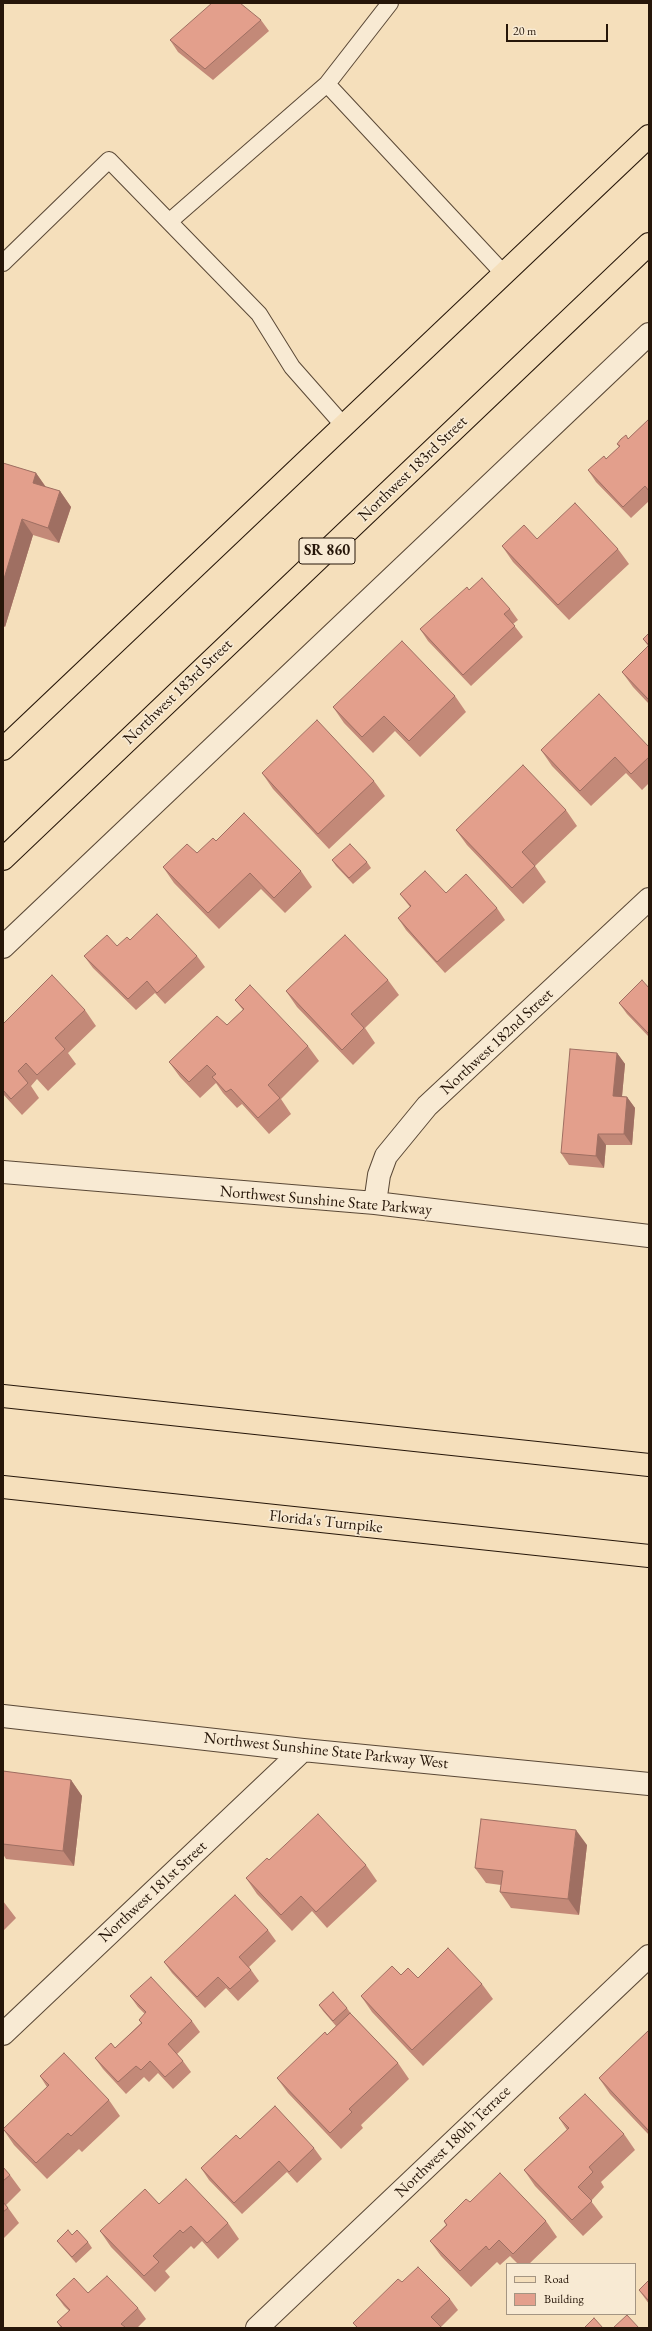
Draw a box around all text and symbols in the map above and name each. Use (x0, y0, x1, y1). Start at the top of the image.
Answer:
scale bar (508, 16, 610, 42)
text: 20 m (513, 23, 536, 39)
street label: Northwest 183rd Street (355, 412, 471, 526)
road number: SR 860 (299, 538, 355, 564)
street label: Northwest 183rd Street (120, 635, 236, 749)
street label: Northwest 182nd Street (437, 985, 557, 1099)
street label: Northwest Sunshine State Parkway (219, 1182, 433, 1220)
street label: Florida's Turnpike (268, 1506, 384, 1538)
street label: Northwest Sunshine State Parkway West (203, 1729, 449, 1773)
street label: Northwest 181st Street (95, 1837, 211, 1947)
street label: Northwest 180th Terrace (391, 2082, 515, 2202)
legend (506, 2263, 636, 2315)
text: Road (544, 2271, 569, 2287)
text: Building (544, 2291, 584, 2307)

